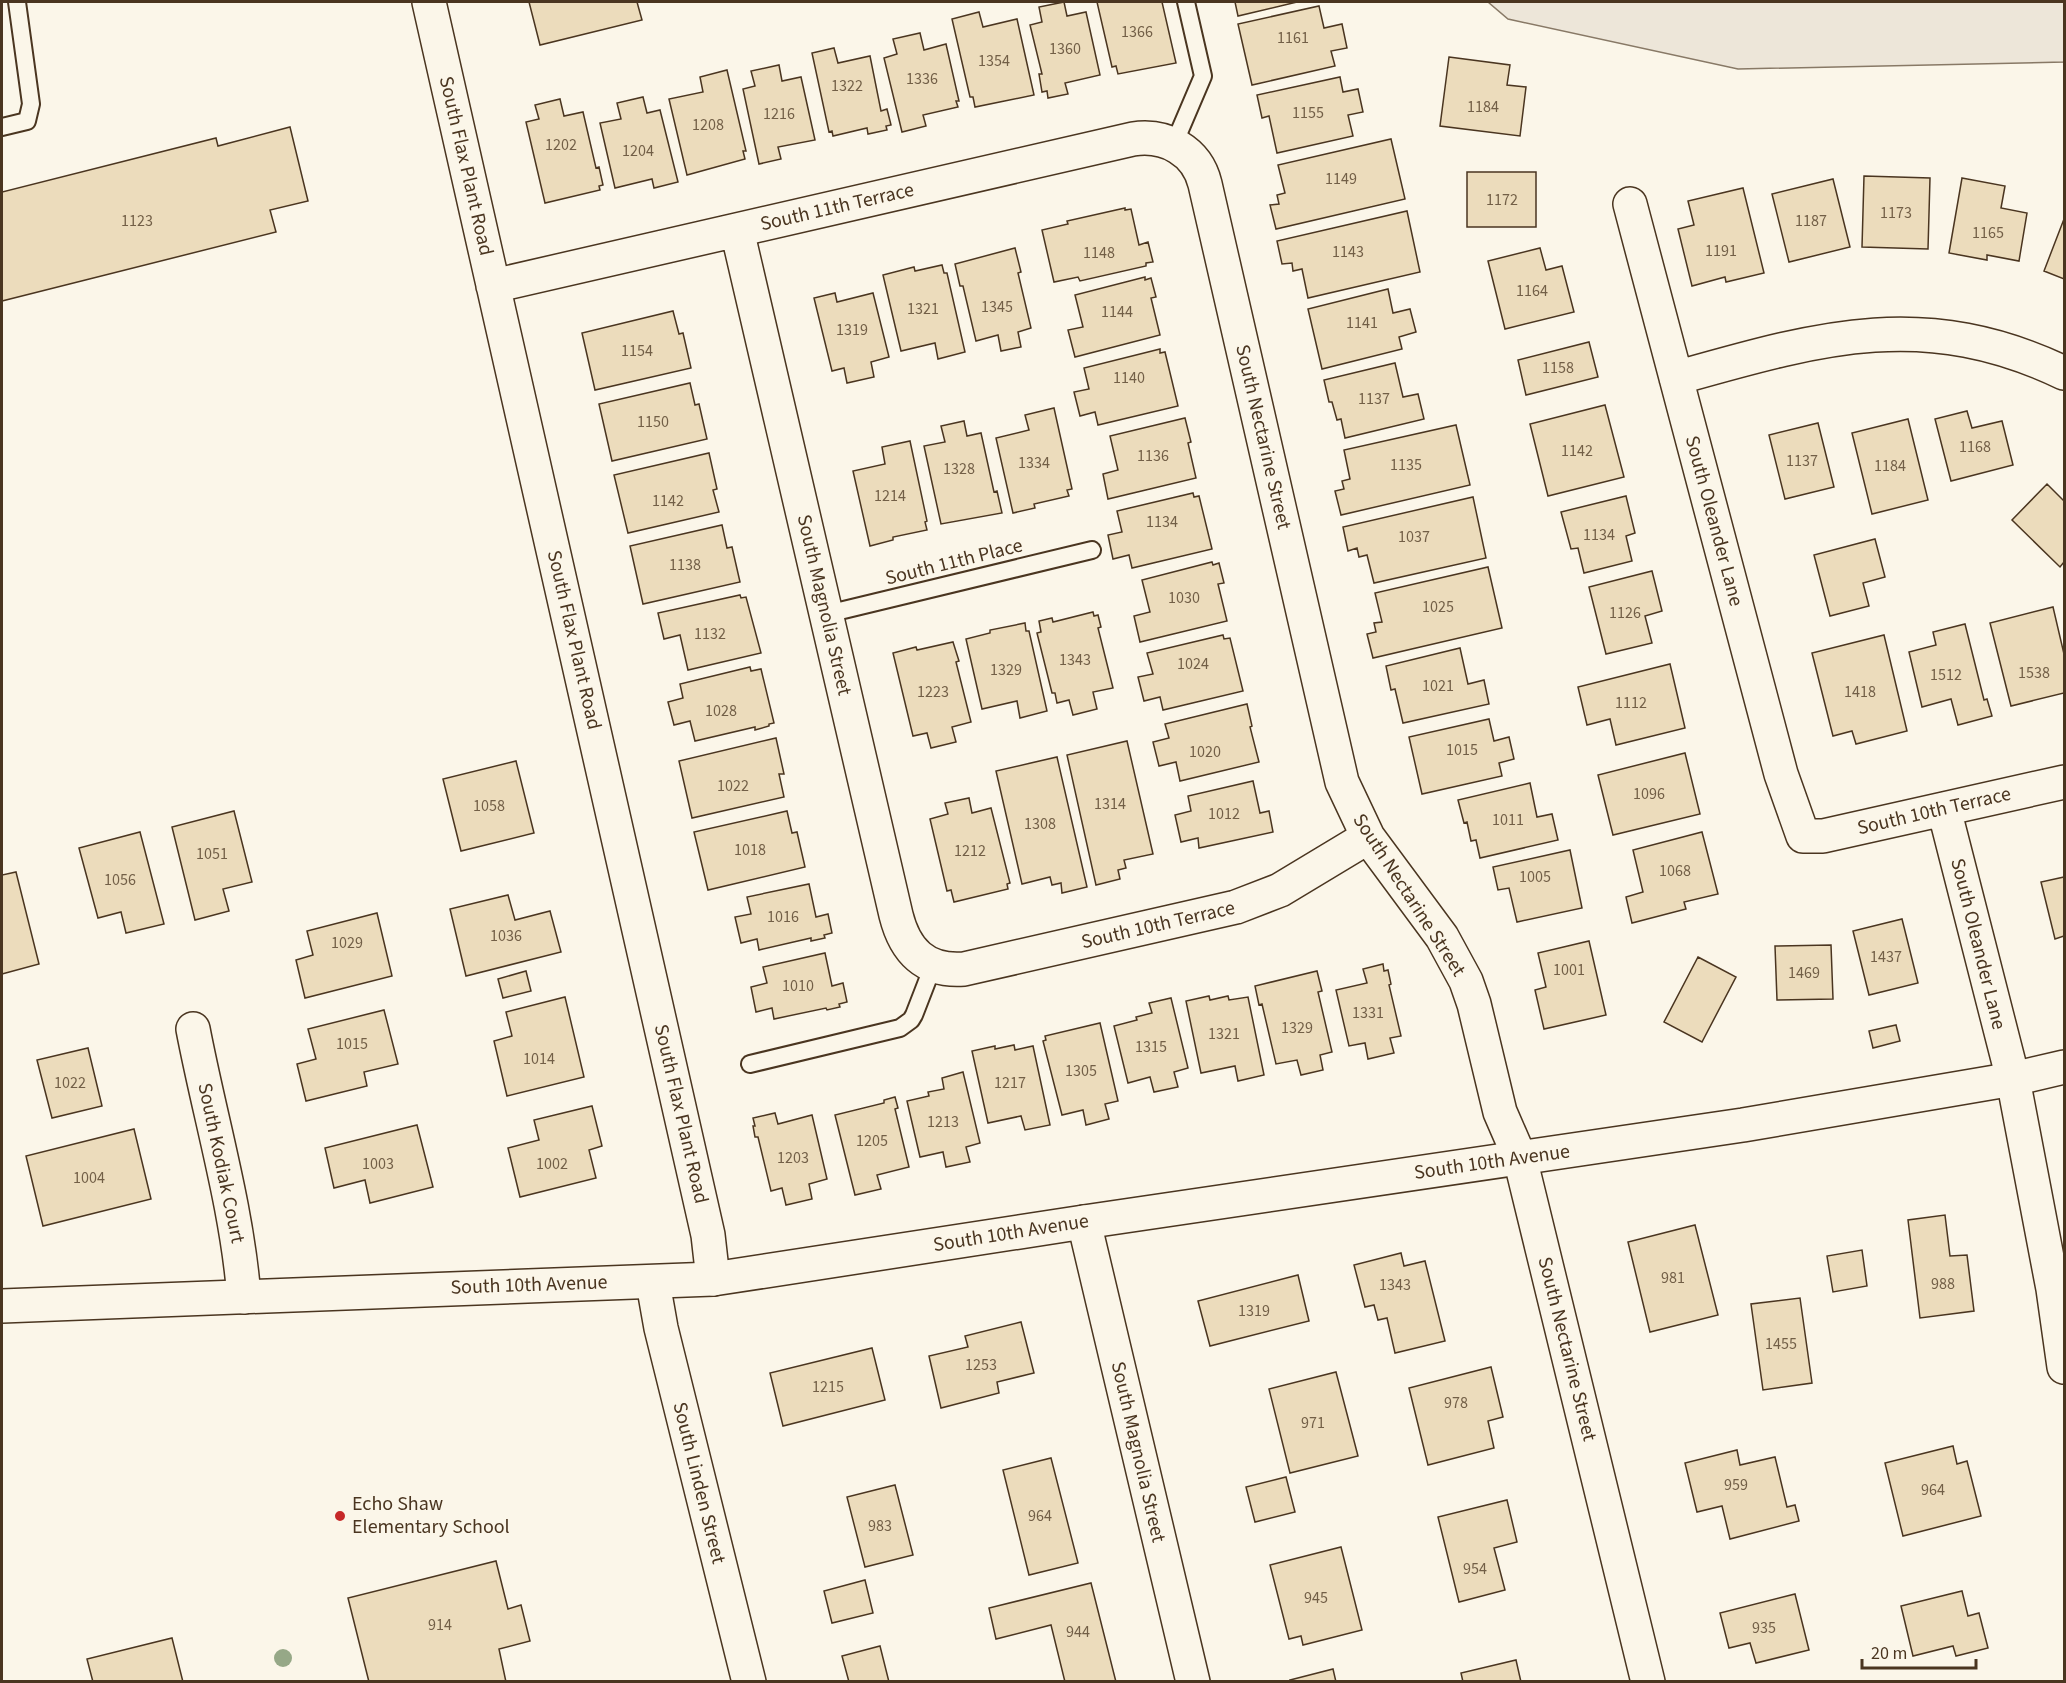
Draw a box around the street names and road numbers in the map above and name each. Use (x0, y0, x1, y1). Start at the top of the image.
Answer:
street label: South Flax Plant Road (432, 74, 500, 258)
street label: South 11th Terrace (757, 176, 917, 238)
street label: South Nectarine Street (1228, 342, 1298, 532)
street label: South Oleander Lane (1678, 433, 1750, 610)
street label: South Magnolia Street (790, 512, 858, 698)
street label: South 11th Place (882, 531, 1026, 593)
street label: South Flax Plant Road (540, 548, 608, 732)
street label: South 10th Terrace (1854, 780, 2014, 842)
street label: South Nectarine Street (1346, 808, 1472, 982)
street label: South Oleander Lane (1943, 855, 2013, 1033)
street label: South 10th Terrace (1078, 894, 1238, 956)
street label: South Flax Plant Road (647, 1022, 715, 1206)
street label: South Kodiak Court (190, 1080, 252, 1246)
street label: South 10th Avenue (1412, 1137, 1572, 1187)
street label: South 10th Avenue (931, 1207, 1091, 1259)
street label: South Nectarine Street (1531, 1254, 1604, 1444)
street label: South 10th Avenue (450, 1268, 608, 1302)
street label: South Magnolia Street (1104, 1359, 1172, 1545)
street label: South Linden Street (665, 1399, 733, 1567)

